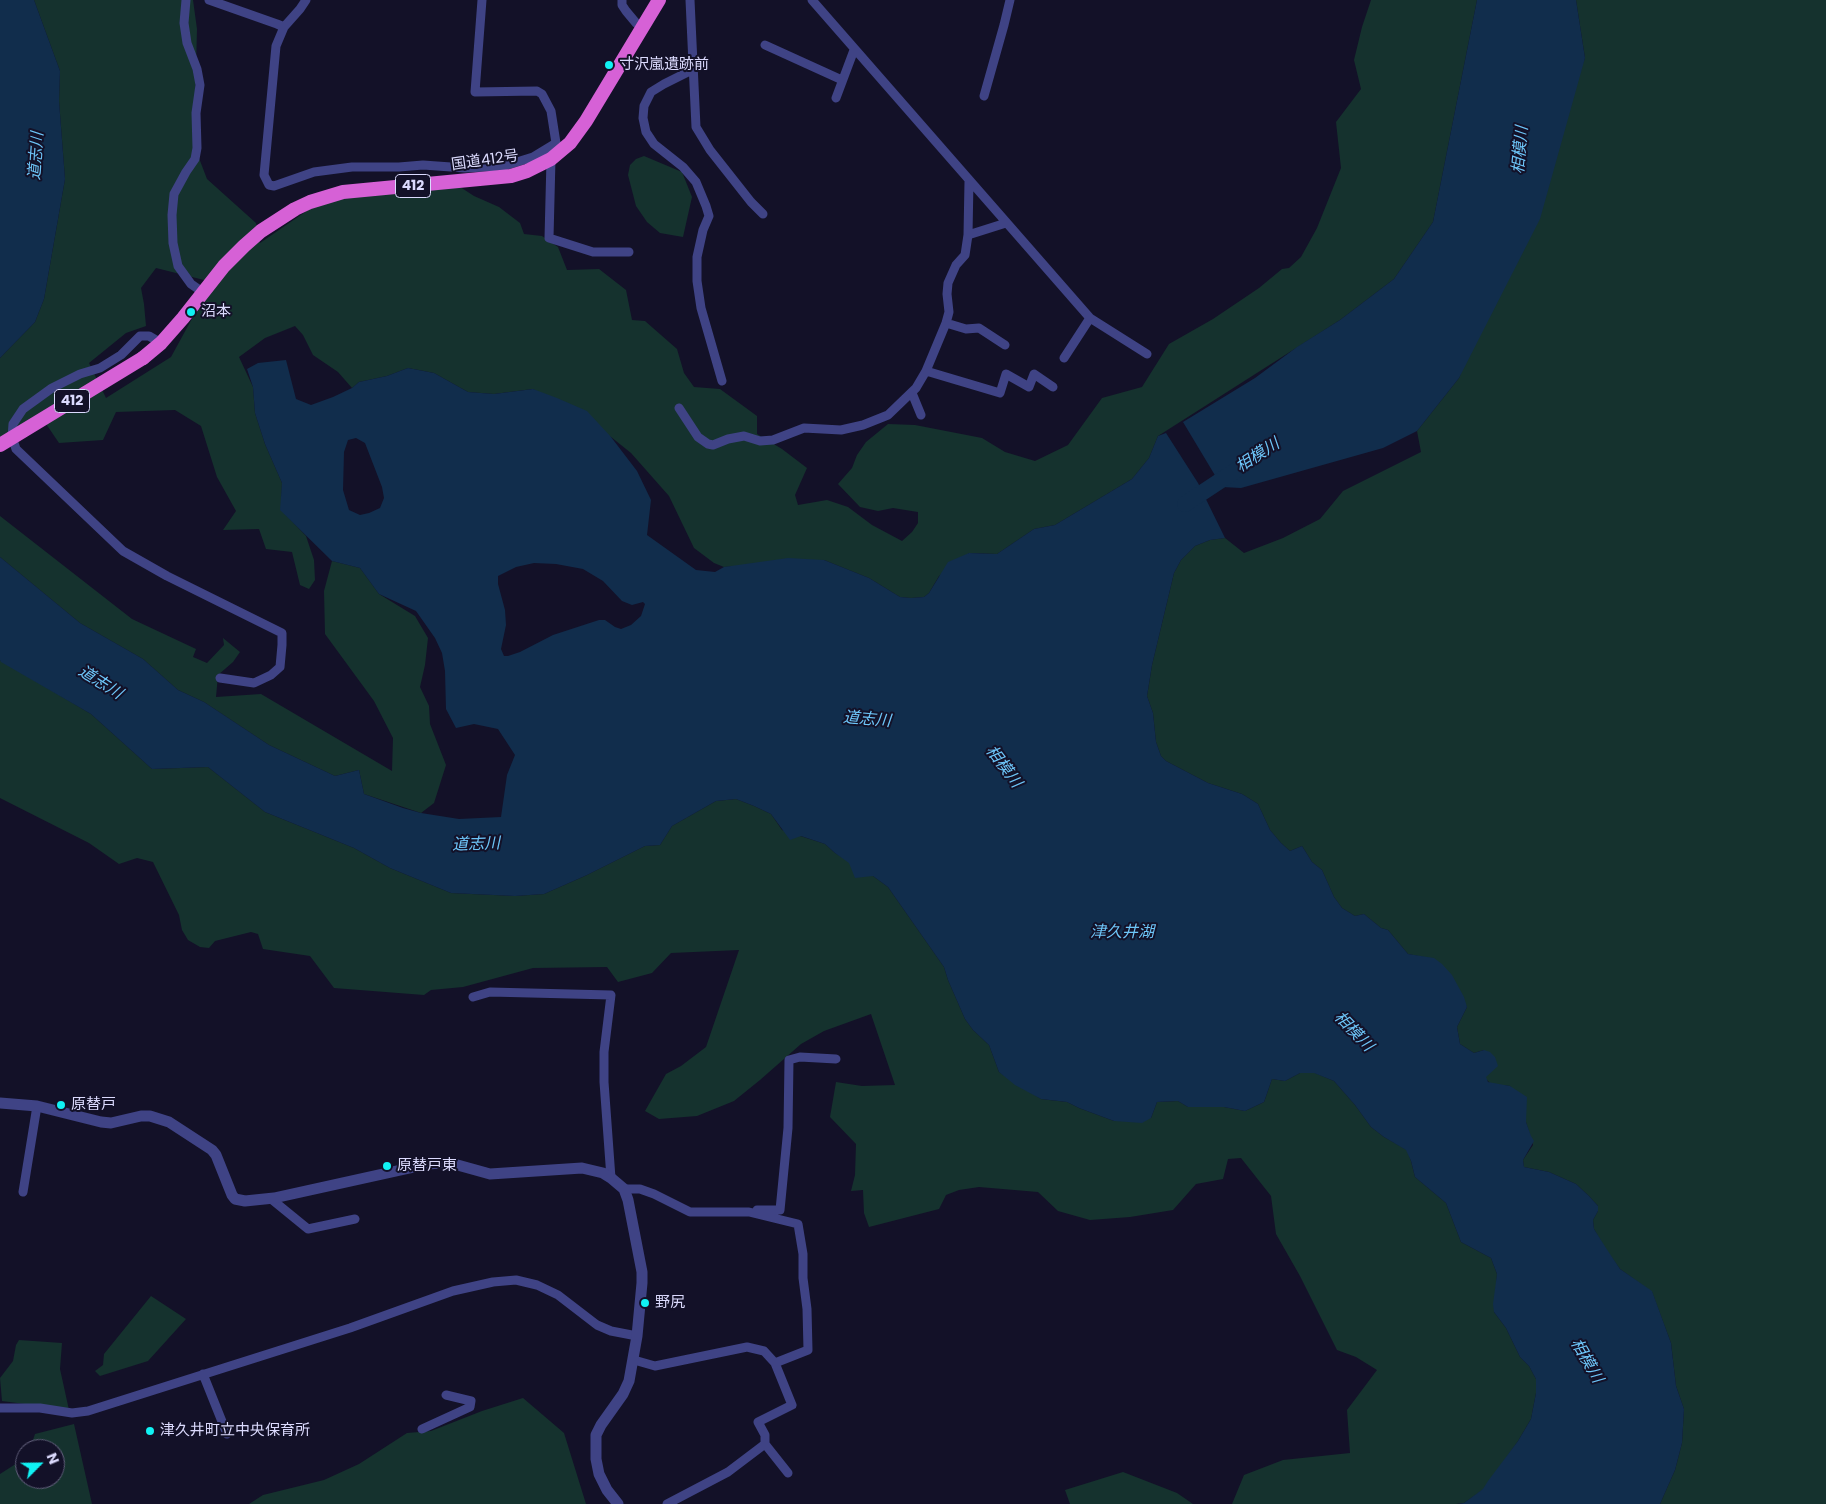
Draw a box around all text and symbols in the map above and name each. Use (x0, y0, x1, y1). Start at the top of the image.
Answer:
place label: 寸沢嵐遺跡前 (619, 56, 709, 74)
marker: 寸沢嵐遺跡前 (603, 59, 615, 71)
water label: 相模川 (1509, 125, 1533, 175)
water label: 道志川 (26, 131, 48, 181)
street label: 国道412号 (450, 147, 520, 175)
road number: 412 (396, 175, 430, 198)
place label: 沼本 (201, 303, 231, 321)
marker: 沼本 (185, 306, 197, 318)
road number: 412 (54, 390, 90, 412)
water label: 相模川 (1233, 435, 1283, 477)
water label: 道志川 (75, 662, 125, 704)
water label: 道志川 (842, 708, 892, 732)
water label: 相模川 (981, 742, 1025, 792)
water label: 道志川 (452, 835, 500, 855)
water label: 津久井湖 (1090, 923, 1154, 943)
water label: 相模川 (1329, 1008, 1377, 1056)
place label: 原替戸 (71, 1096, 116, 1114)
marker: 原替戸 (55, 1099, 67, 1111)
place label: 原替戸東 (397, 1157, 457, 1175)
marker: 原替戸東 (381, 1160, 393, 1172)
place label: 野尻 (655, 1294, 685, 1312)
marker: 野尻 (639, 1297, 651, 1309)
water label: 相模川 (1566, 1335, 1606, 1387)
place label: 津久井町立中央保育所 (160, 1422, 310, 1440)
marker: 津久井町立中央保育所 (144, 1425, 156, 1437)
north arrow (15, 1439, 65, 1489)
text: N (42, 1450, 64, 1467)

